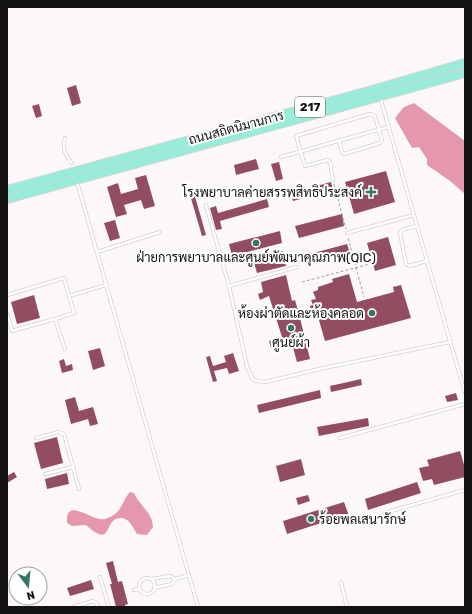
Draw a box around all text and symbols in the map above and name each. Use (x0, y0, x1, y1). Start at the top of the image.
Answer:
road number: 217 (295, 97, 325, 117)
street label: ถนนสถิตนิมานการ (187, 107, 285, 147)
place label: โรงพยาบาลค่ายสรรพสิทธิประสงค์ (181, 183, 362, 200)
marker: โรงพยาบาลค่ายสรรพสิทธิประสงค์ (365, 186, 377, 198)
marker: ฝ่ายการพยาบาลและศูนย์พัฒนาคุณภาพ(QIC) (251, 238, 261, 248)
place label: ฝ่ายการพยาบาลและศูนย์พัฒนาคุณภาพ(QIC) (136, 248, 376, 267)
place label: ห้องผ่าตัดและห้องคลอด (238, 304, 364, 321)
marker: ห้องผ่าตัดและห้องคลอด (367, 308, 377, 318)
marker: ศูนย์ผ้า (286, 323, 296, 333)
place label: ศูนย์ผ้า (272, 333, 310, 352)
place label: ร้อยพลเสนารักษ์ (319, 510, 406, 527)
marker: ร้อยพลเสนารักษ์ (306, 514, 316, 524)
north arrow (8, 566, 48, 606)
text: N (25, 588, 36, 602)

